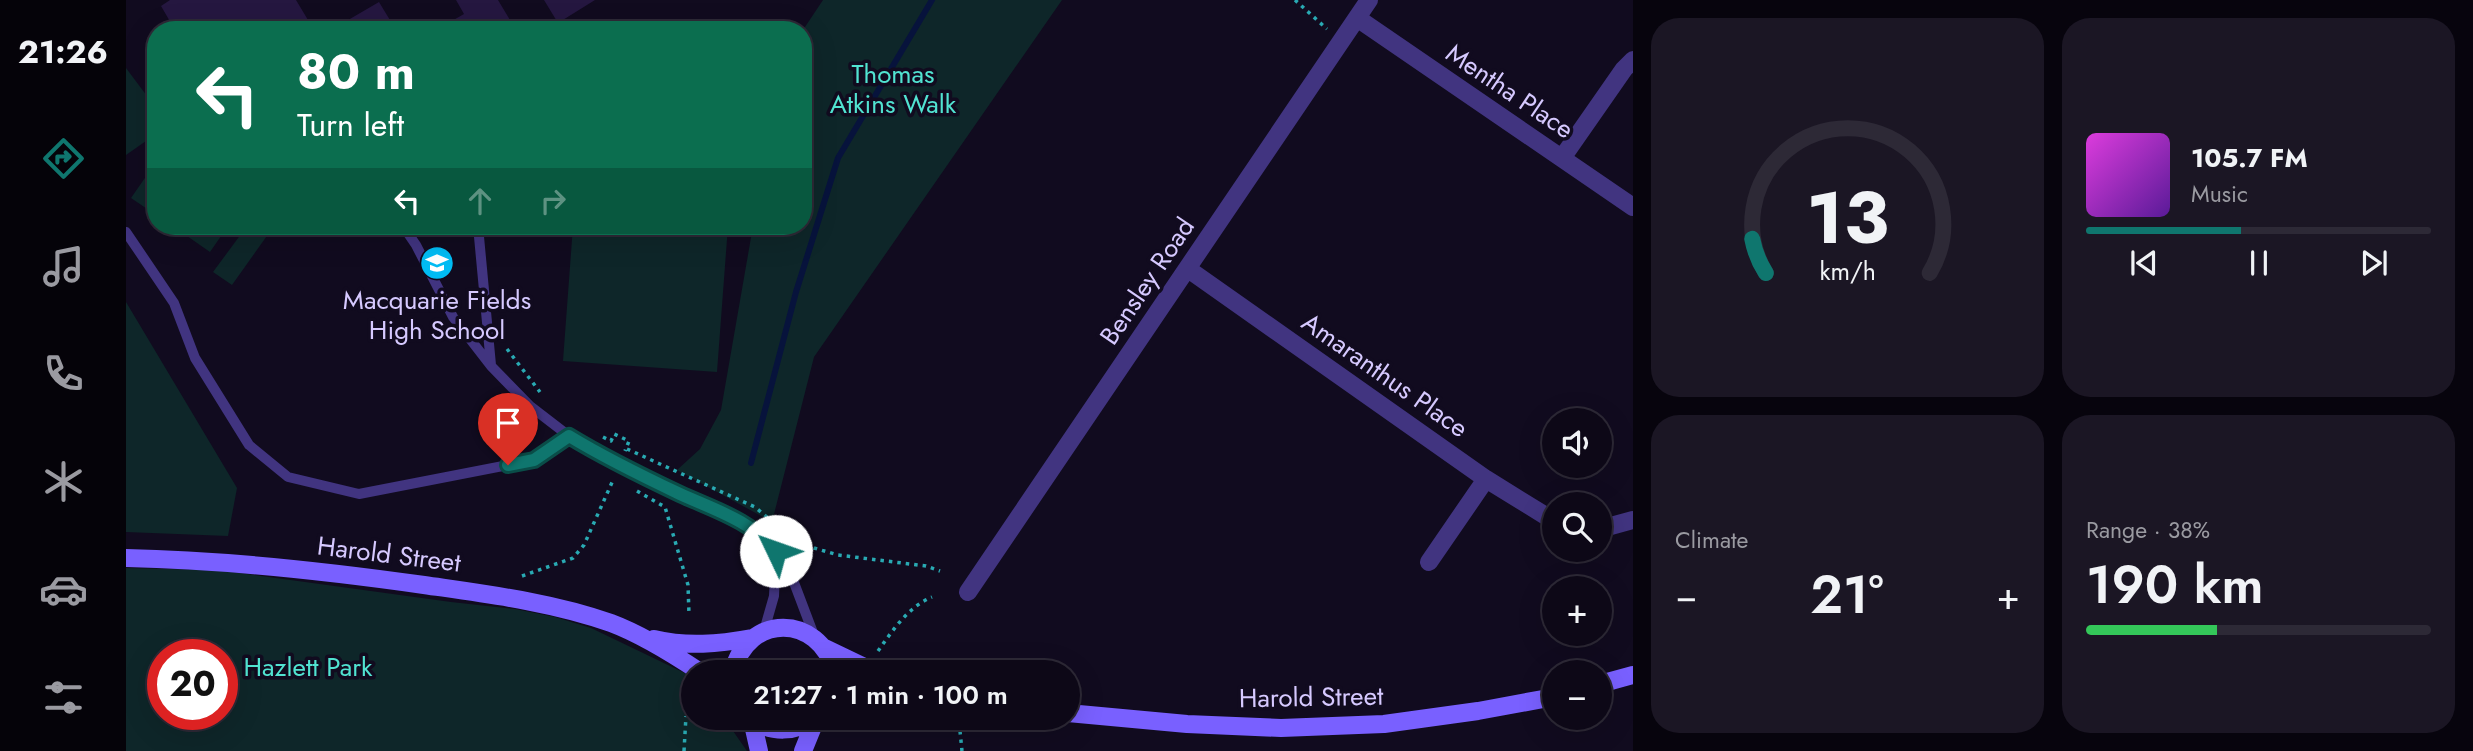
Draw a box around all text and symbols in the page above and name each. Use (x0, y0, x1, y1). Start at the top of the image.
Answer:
text: 21:26 (18, 29, 108, 75)
street label: Mentha Place (1438, 34, 1582, 148)
text: 80 m (297, 37, 415, 107)
icon: left (182, 49, 273, 140)
park label: Thomas Atkins Walk (830, 55, 957, 123)
text: Turn left (297, 102, 404, 148)
icon: directions (39, 134, 88, 183)
text: 105.7 FM (2191, 139, 2308, 177)
text: 13 (1806, 166, 1889, 271)
text: Music (2191, 177, 2248, 211)
icon: left (388, 182, 426, 220)
icon: ahead (461, 182, 499, 220)
icon: right (534, 182, 572, 220)
street label: Bensley Road (1090, 210, 1204, 352)
icon: music (39, 242, 88, 291)
school or university icon: Macquarie Fields High School (418, 244, 456, 282)
icon: previous (2125, 244, 2163, 282)
icon: pause (2240, 244, 2278, 282)
icon: next (2355, 244, 2393, 282)
text: km/h (1819, 253, 1876, 289)
place label: Macquarie Fields High School (343, 281, 531, 349)
street label: Amaranthus Place (1294, 303, 1476, 447)
icon: phone (39, 349, 88, 398)
pin (478, 393, 538, 465)
icon: arrive (489, 404, 527, 442)
map controls (1542, 408, 1612, 730)
button: sound (1542, 408, 1612, 478)
icon: climate (39, 457, 88, 506)
button: search (1542, 492, 1612, 562)
text: Range · 38% (2086, 513, 2210, 547)
position arrow (739, 514, 813, 588)
text: Climate (1675, 523, 1748, 557)
street label: Harold Street (315, 526, 464, 582)
text: 190 km (2086, 547, 2264, 623)
text: 21° (1810, 557, 1884, 633)
icon: car (39, 565, 88, 614)
text: − (1675, 568, 1697, 623)
text: + (1997, 568, 2020, 623)
button: + (1542, 576, 1612, 646)
speed limit sign: 20 (147, 639, 238, 730)
park label: Hazlett Park (243, 648, 373, 686)
button: − (1542, 660, 1612, 730)
icon: filters (39, 673, 88, 722)
text: 21:27 · 1 min · 100 m (753, 676, 1008, 714)
street label: Harold Street (1238, 677, 1384, 717)

